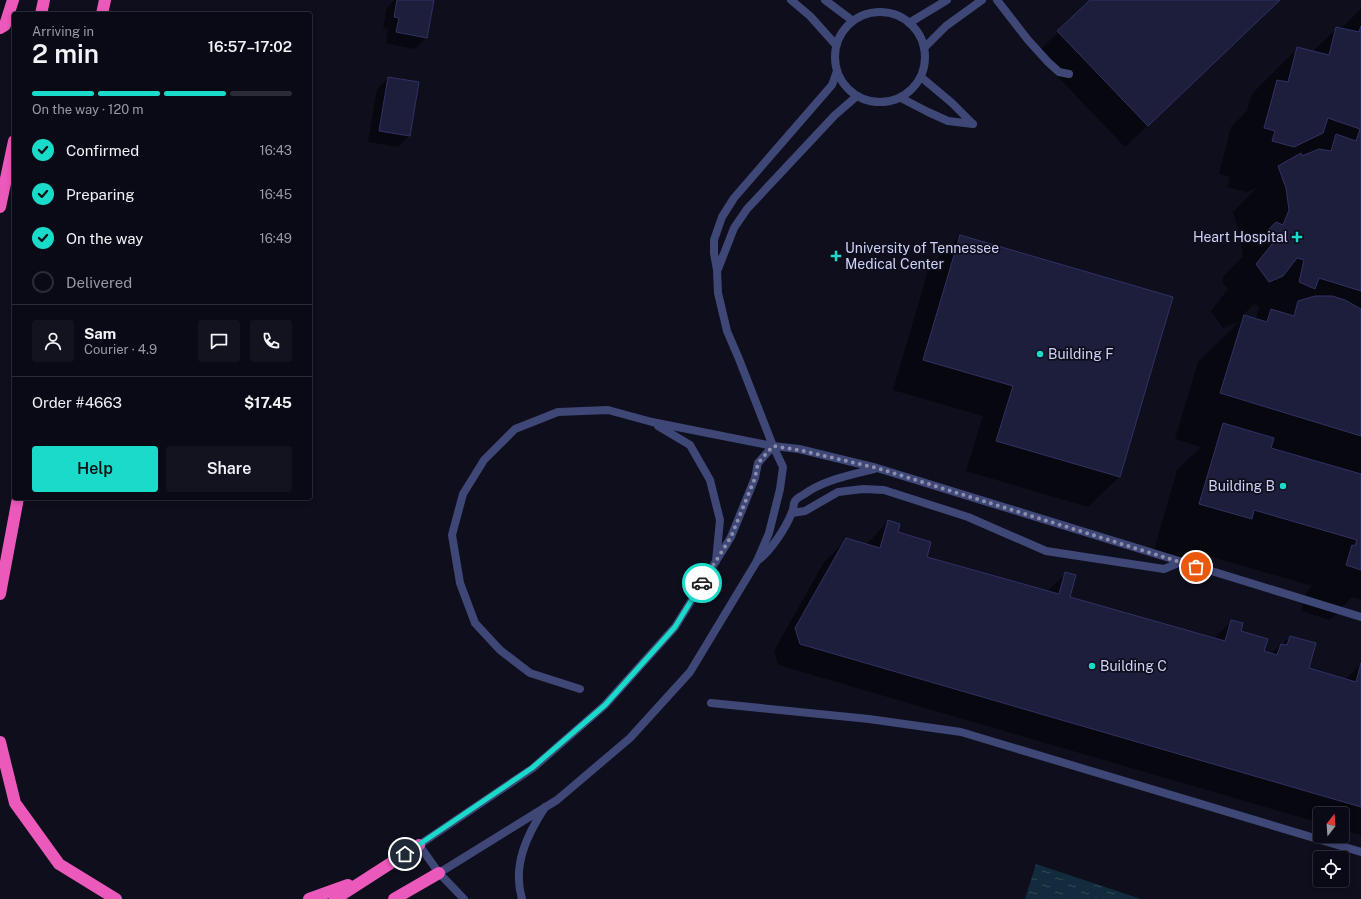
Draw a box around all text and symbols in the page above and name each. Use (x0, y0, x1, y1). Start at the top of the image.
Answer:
text: Arriving in (32, 24, 94, 39)
text: 2 min (32, 38, 99, 69)
text: 16:57–17:02 (208, 38, 292, 55)
text: On the way · 120 m (32, 102, 144, 117)
icon: check (32, 139, 54, 161)
text: Confirmed (66, 142, 139, 159)
text: 16:43 (259, 143, 292, 158)
icon: check (32, 183, 54, 205)
text: Preparing (66, 186, 135, 203)
text: 16:45 (259, 187, 292, 202)
icon: check (32, 227, 54, 249)
place label: Heart Hospital (1193, 229, 1288, 245)
text: On the way (66, 230, 143, 247)
text: 16:49 (259, 231, 292, 246)
marker: Heart Hospital (1291, 231, 1303, 243)
place label: University of Tennessee Medical Center (845, 240, 999, 272)
marker: University of Tennessee Medical Center (830, 250, 842, 262)
text: Delivered (66, 274, 132, 291)
button: person (32, 320, 74, 362)
button: chat (198, 320, 240, 362)
button: phone (250, 320, 292, 362)
text: Sam (84, 325, 116, 342)
text: Courier · 4.9 (84, 342, 157, 357)
place label: Building F (1048, 346, 1114, 362)
marker: Building F (1035, 349, 1045, 359)
text: Order #4663 (32, 394, 122, 411)
text: $17.45 (244, 394, 292, 411)
button: Help (32, 446, 158, 492)
button: Share (166, 446, 292, 492)
place label: Building B (1208, 478, 1275, 494)
marker: Building B (1278, 481, 1288, 491)
pin (1179, 550, 1213, 584)
icon: bag (1185, 556, 1207, 578)
courier (682, 563, 722, 603)
icon: car (691, 572, 713, 594)
place label: Building C (1100, 658, 1167, 674)
marker: Building C (1087, 661, 1097, 671)
north arrow (1313, 807, 1349, 843)
map controls (1313, 807, 1349, 887)
pin (388, 837, 422, 871)
icon: home (394, 843, 416, 865)
button: locate (1313, 851, 1349, 887)

